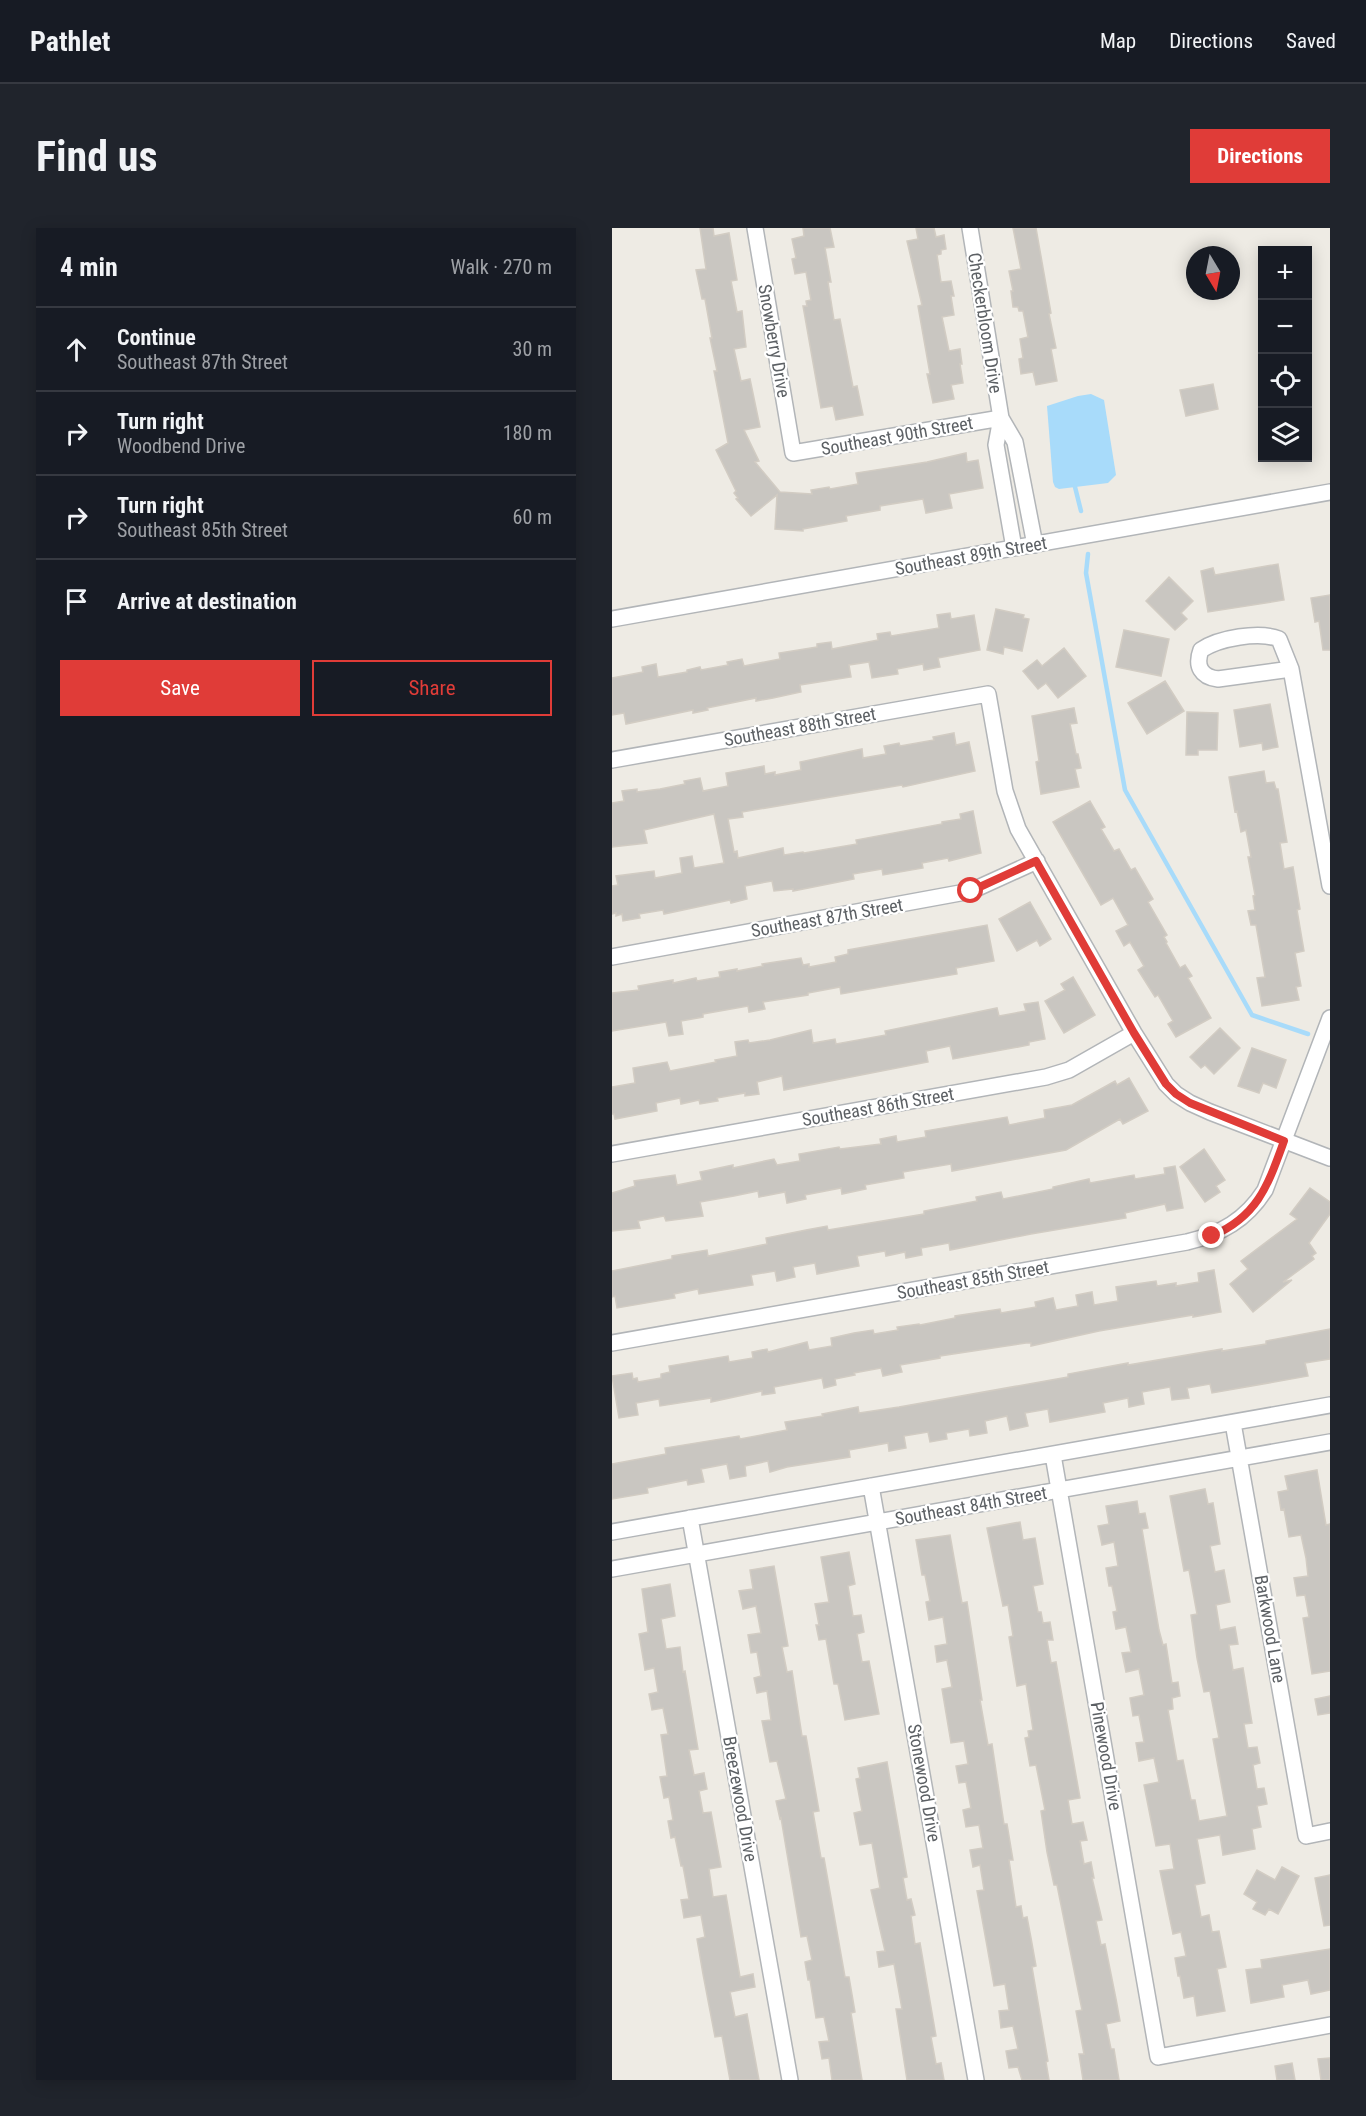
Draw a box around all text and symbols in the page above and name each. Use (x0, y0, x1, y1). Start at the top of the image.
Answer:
text: Pathlet (30, 25, 110, 58)
text: Map (1100, 29, 1136, 53)
text: Directions (1169, 29, 1253, 53)
text: Saved (1286, 29, 1336, 53)
button: Directions (1190, 129, 1330, 183)
text: Find us (36, 132, 157, 181)
north arrow (1186, 246, 1240, 300)
map controls (1258, 246, 1312, 462)
button: + (1258, 246, 1312, 300)
street label: Checkerbloom Drive (964, 251, 1007, 395)
text: 4 min (60, 252, 118, 282)
text: Walk · 270 m (451, 255, 552, 279)
street label: Snowberry Drive (754, 283, 795, 399)
button: − (1258, 300, 1312, 354)
text: Continue (117, 325, 196, 350)
icon: ahead (60, 333, 93, 366)
text: 30 m (513, 337, 552, 361)
text: Southeast 87th Street (117, 350, 288, 374)
button: locate (1258, 354, 1312, 408)
button: layers (1258, 408, 1312, 462)
text: Turn right (117, 409, 204, 434)
street label: Southeast 90th Street (819, 412, 975, 459)
icon: right (60, 417, 93, 450)
text: 180 m (503, 421, 552, 445)
text: Woodbend Drive (117, 434, 245, 458)
text: Turn right (117, 493, 204, 518)
icon: right (60, 501, 93, 534)
text: 60 m (513, 505, 552, 529)
text: Southeast 85th Street (117, 518, 288, 542)
street label: Southeast 89th Street (893, 532, 1049, 579)
icon: arrive (60, 585, 93, 618)
text: Arrive at destination (117, 589, 297, 614)
button: Save (60, 660, 300, 716)
button: Share (312, 660, 552, 716)
street label: Southeast 88th Street (722, 703, 878, 750)
route start (957, 877, 983, 903)
street label: Southeast 87th Street (749, 894, 905, 941)
street label: Southeast 86th Street (800, 1083, 956, 1130)
route end (1198, 1222, 1224, 1248)
street label: Southeast 85th Street (895, 1256, 1051, 1303)
street label: Southeast 84th Street (893, 1482, 1049, 1529)
street label: Barkwood Lane (1251, 1573, 1290, 1685)
street label: Pinewood Drive (1087, 1700, 1126, 1812)
street label: Stonewood Drive (904, 1722, 945, 1844)
street label: Breezewood Drive (719, 1735, 762, 1863)

